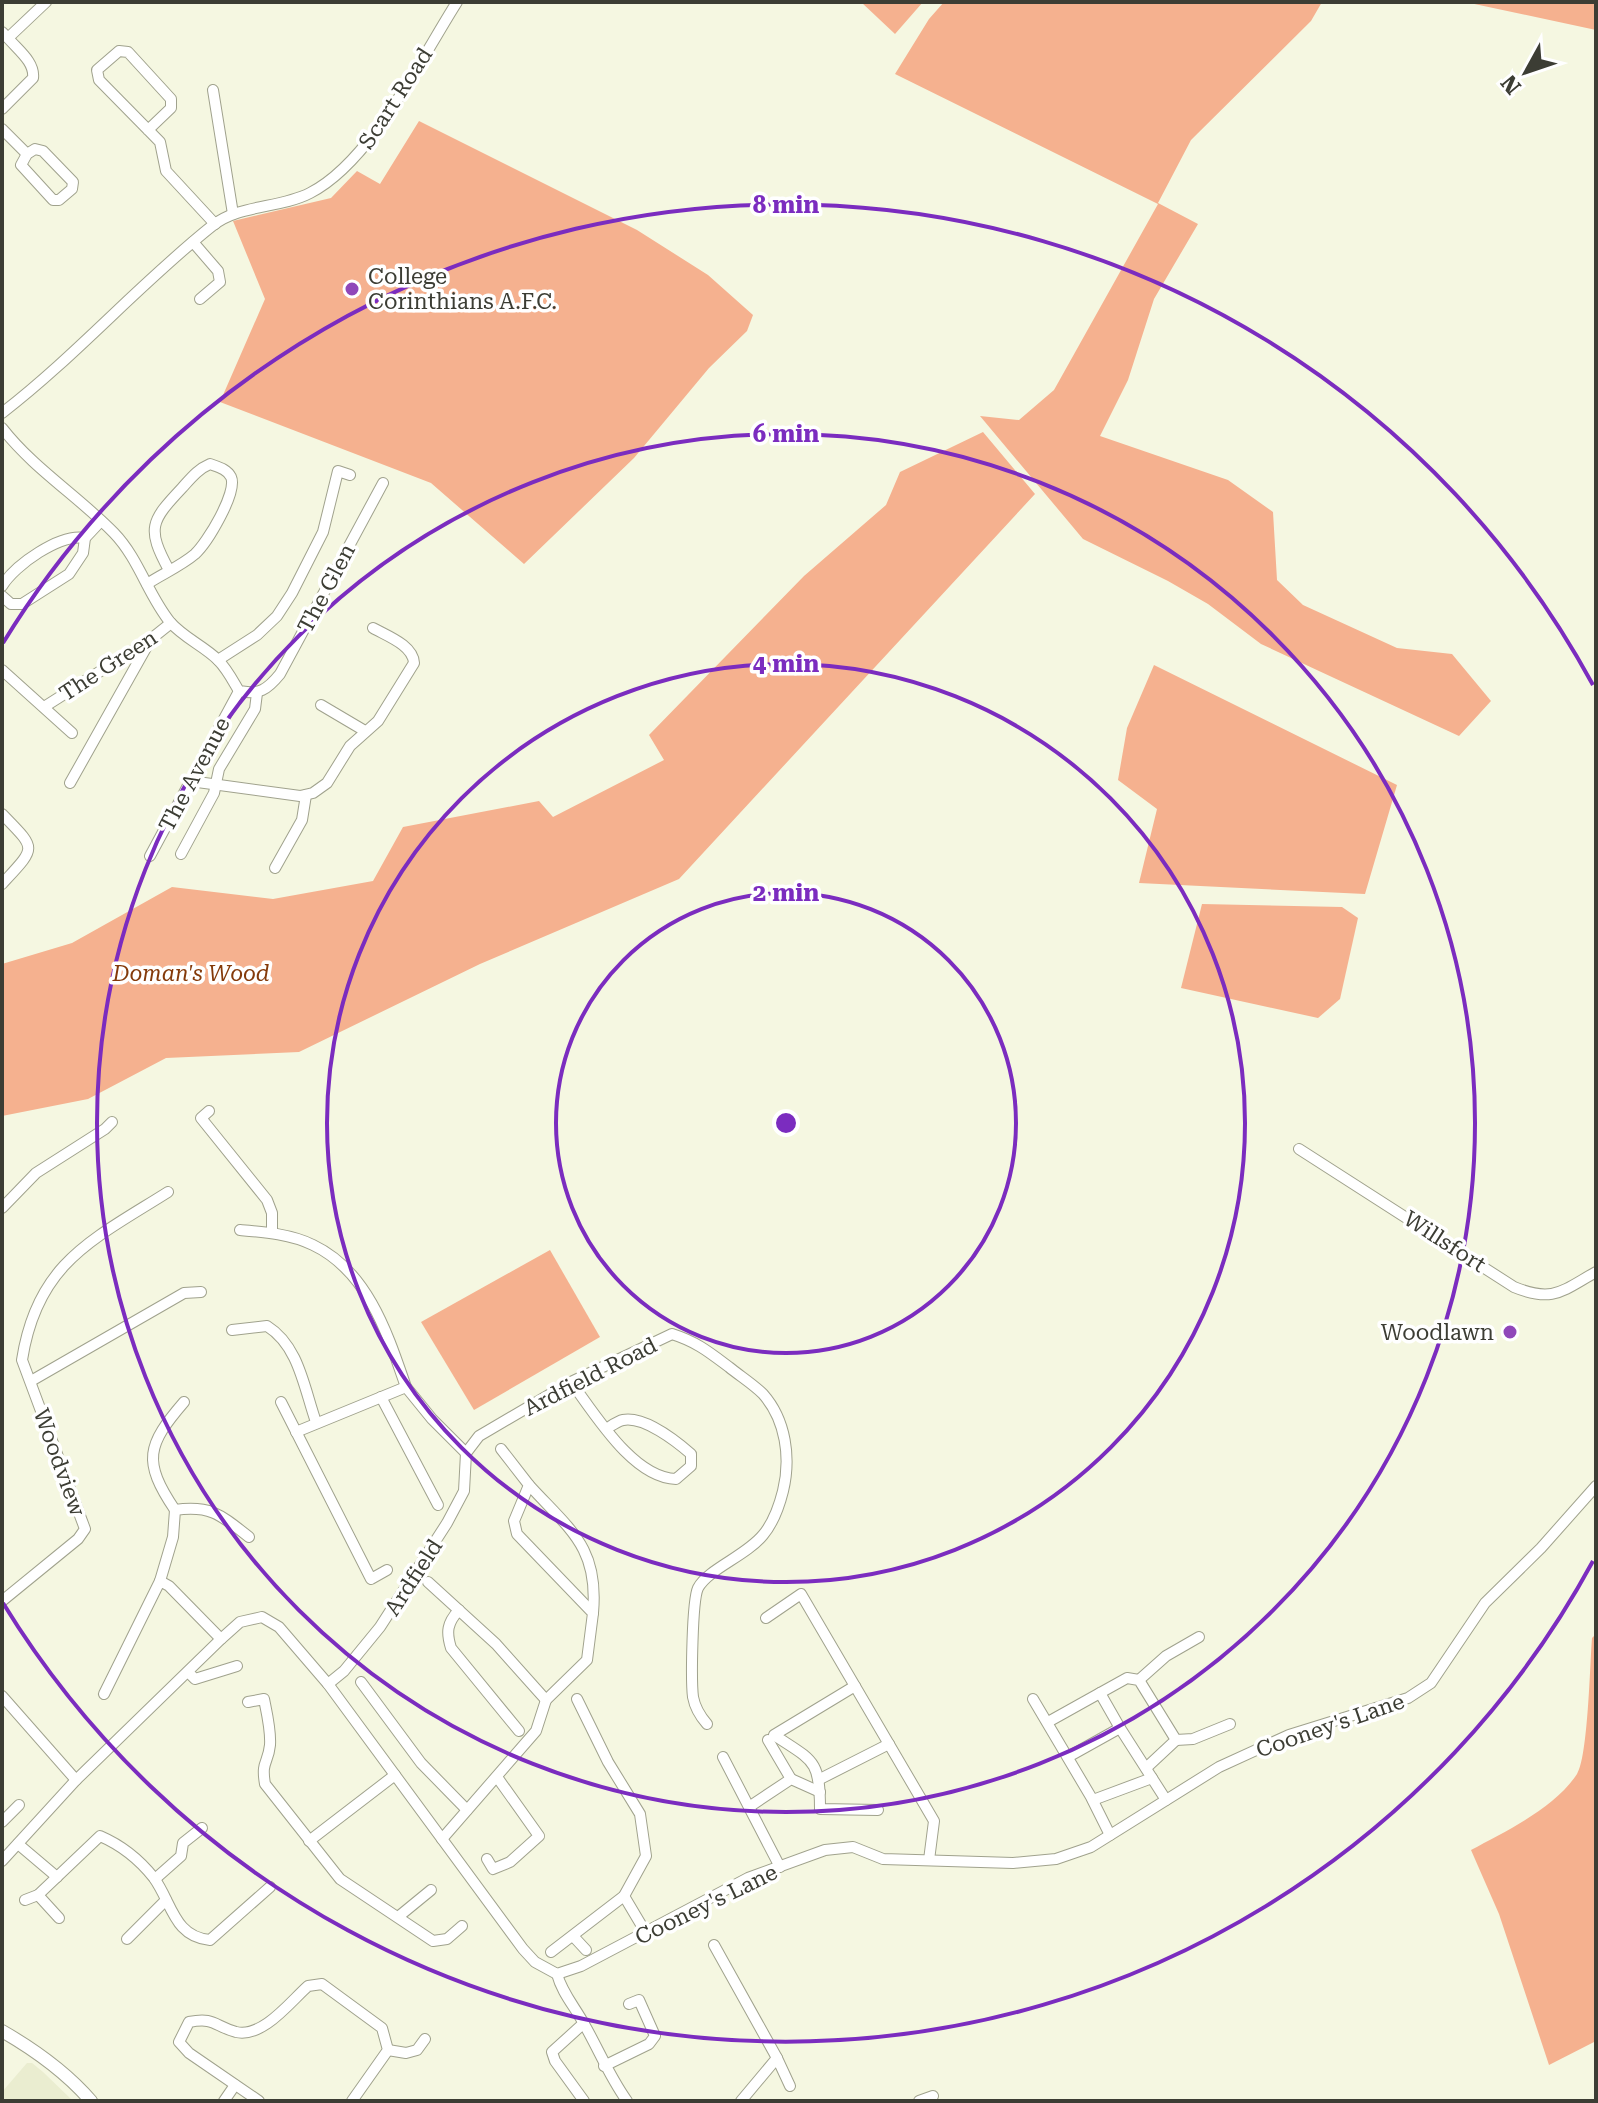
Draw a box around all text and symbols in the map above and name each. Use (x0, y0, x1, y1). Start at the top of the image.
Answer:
north arrow (1486, 32, 1566, 112)
street label: Scart Road (353, 43, 437, 154)
text: N (1496, 70, 1526, 99)
text: 8 min (753, 191, 819, 219)
place label: College Corinthians A.F.C. (368, 264, 557, 314)
marker: College Corinthians A.F.C. (343, 280, 361, 298)
text: 6 min (753, 420, 819, 448)
street label: The Glen (293, 540, 360, 637)
street label: The Green (55, 625, 162, 706)
text: 4 min (753, 650, 819, 678)
street label: The Avenue (154, 713, 235, 835)
text: 2 min (753, 879, 819, 907)
park label: Doman's Wood (111, 961, 270, 986)
centre of rings (772, 1109, 800, 1137)
street label: Willsfort (1399, 1206, 1490, 1277)
place label: Woodlawn (1381, 1320, 1494, 1345)
marker: Woodlawn (1501, 1323, 1519, 1341)
street label: Ardfield Road (520, 1332, 661, 1421)
street label: Woodview (29, 1405, 91, 1520)
street label: Ardfield (380, 1534, 447, 1620)
street label: Cooney's Lane (1253, 1688, 1408, 1763)
street label: Cooney's Lane (631, 1859, 781, 1950)

